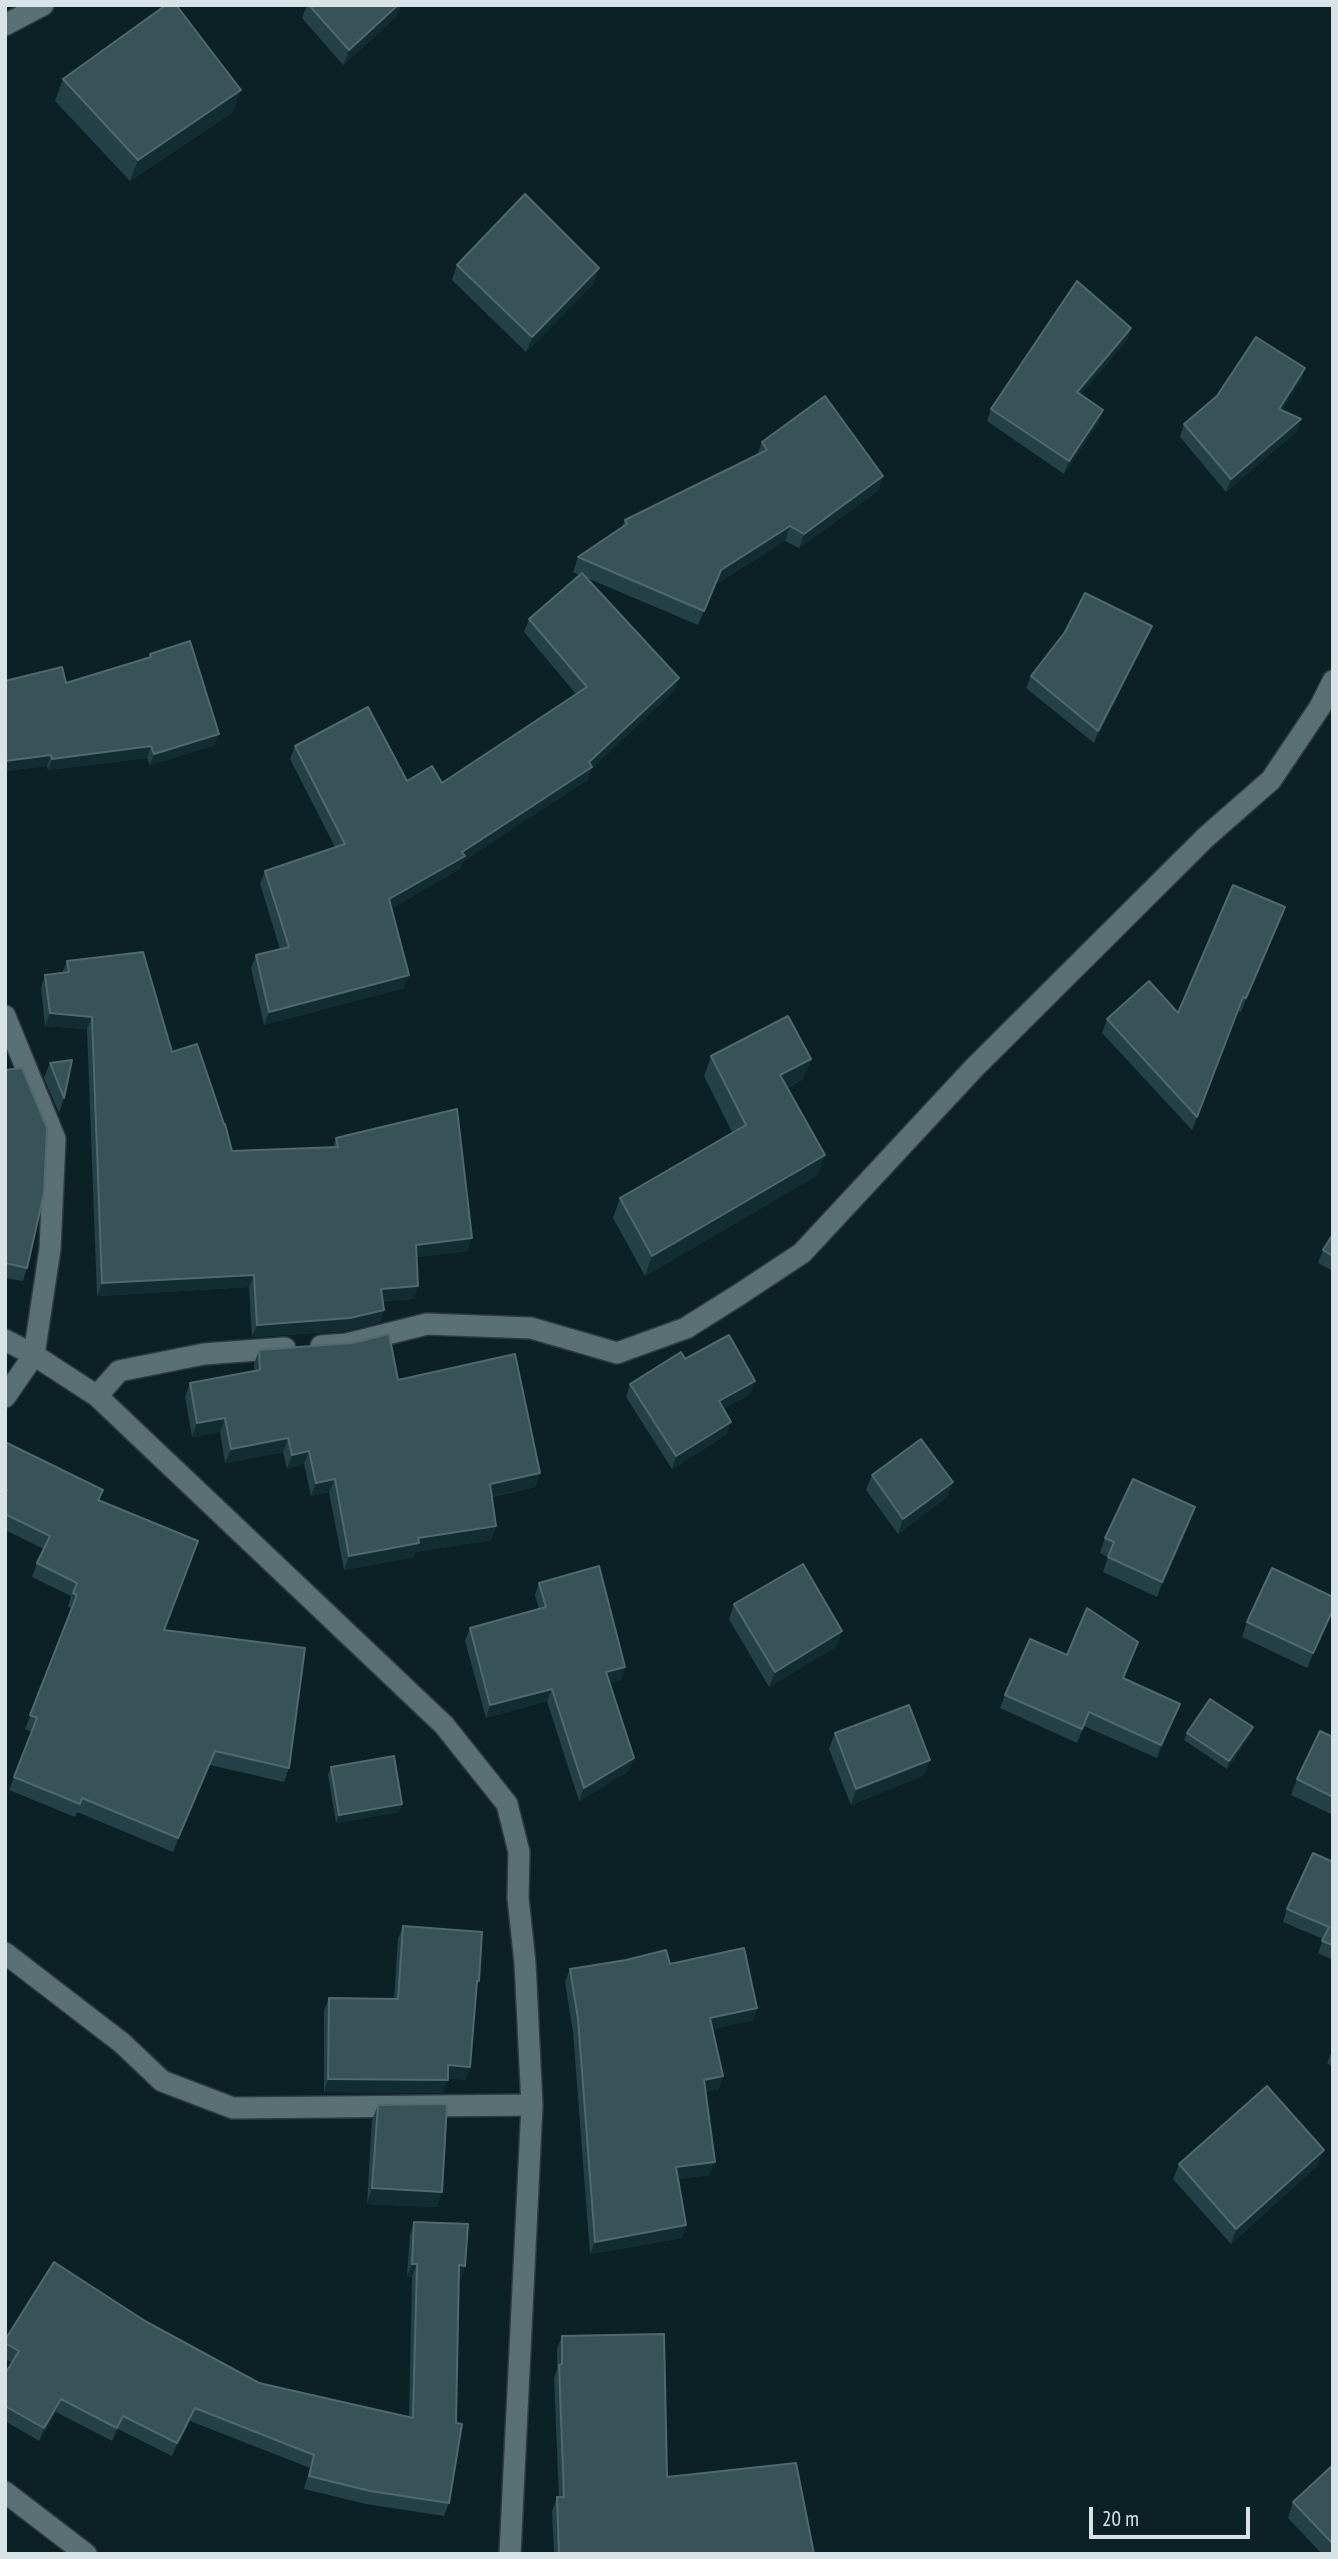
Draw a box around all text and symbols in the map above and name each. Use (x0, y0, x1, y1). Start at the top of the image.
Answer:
scale bar (1093, 2492, 1254, 2536)
text: 20 m (1102, 2505, 1139, 2532)

